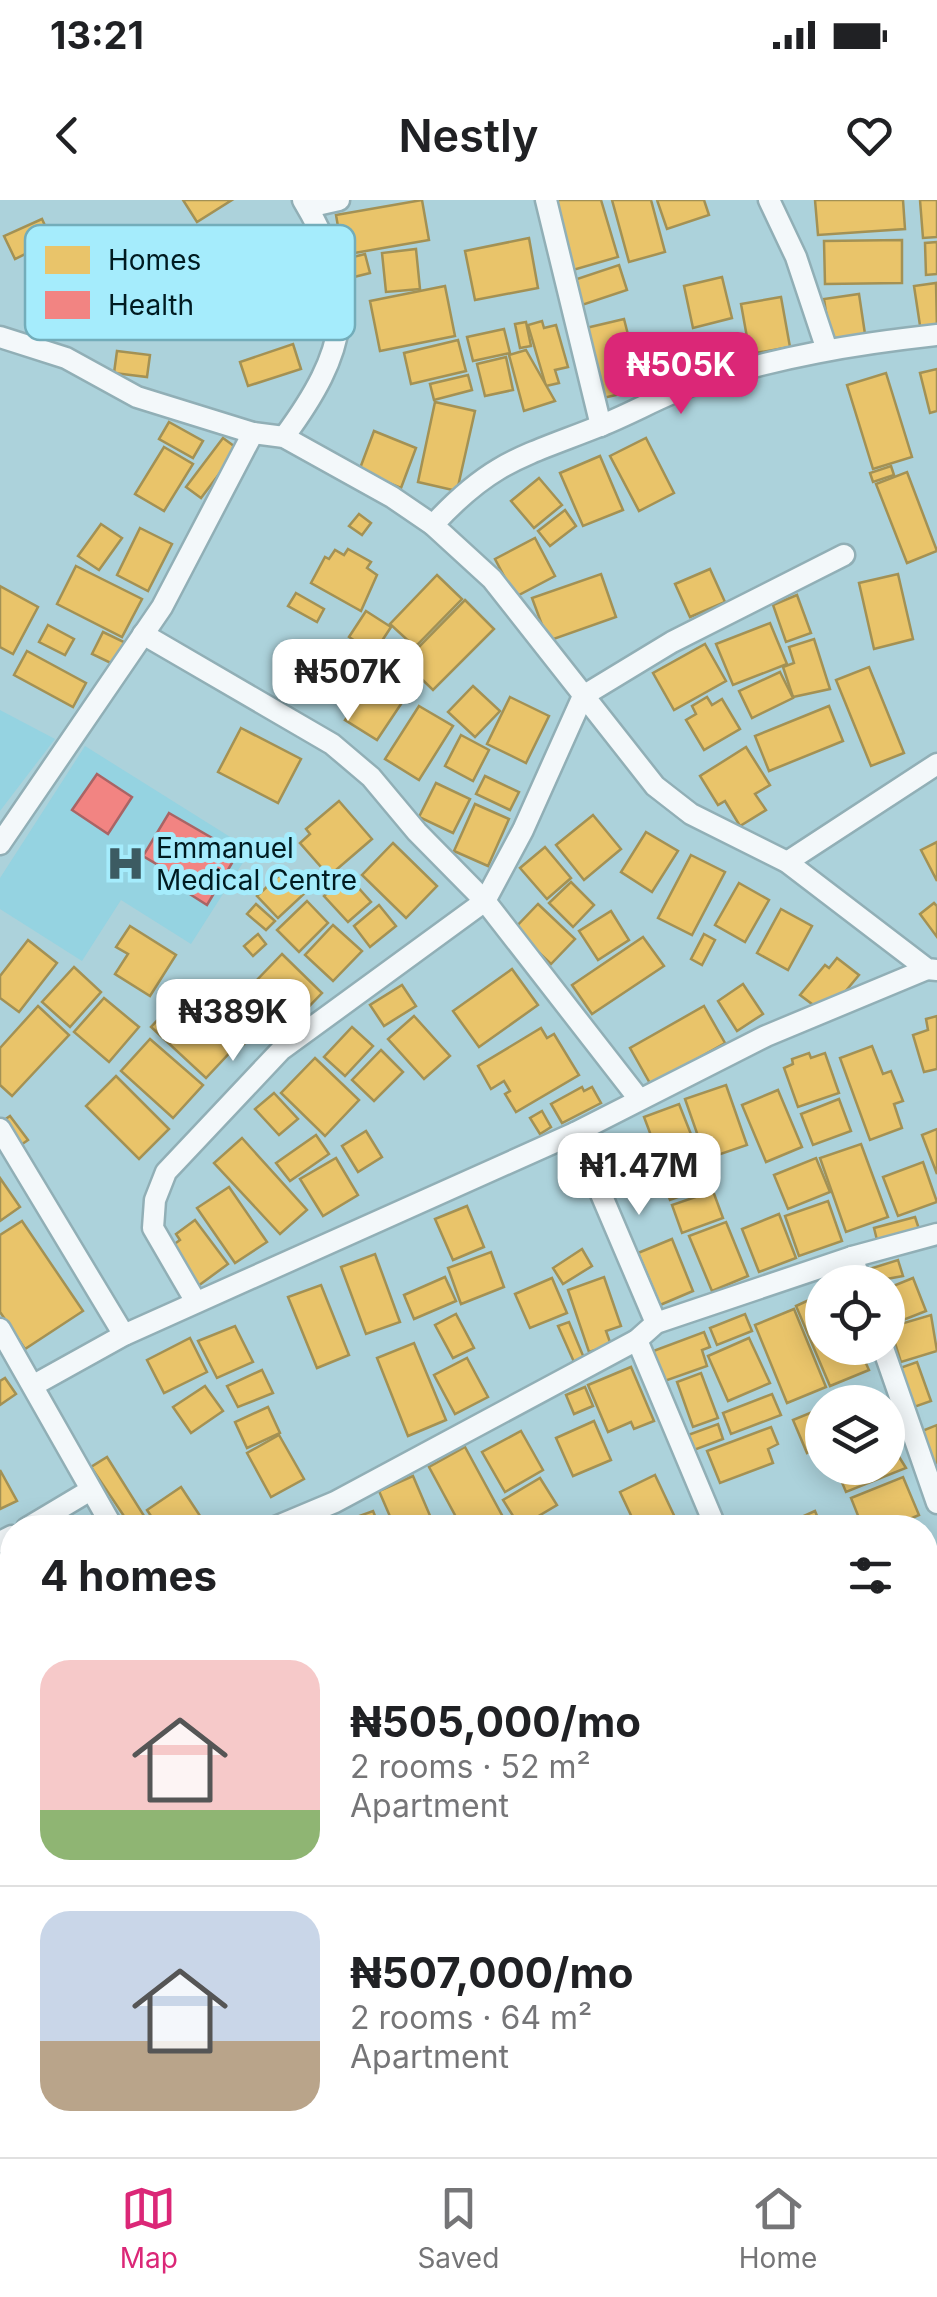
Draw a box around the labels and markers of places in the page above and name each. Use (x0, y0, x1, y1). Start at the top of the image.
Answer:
pin: ₦505K (611, 332, 751, 417)
pin: ₦507K (278, 639, 418, 724)
place label: Emmanuel Medical Centre (156, 831, 357, 897)
hospital icon: Emmanuel Medical Centre (105, 843, 147, 885)
pin: ₦389K (163, 979, 303, 1064)
pin: ₦1.47M (558, 1133, 720, 1218)

